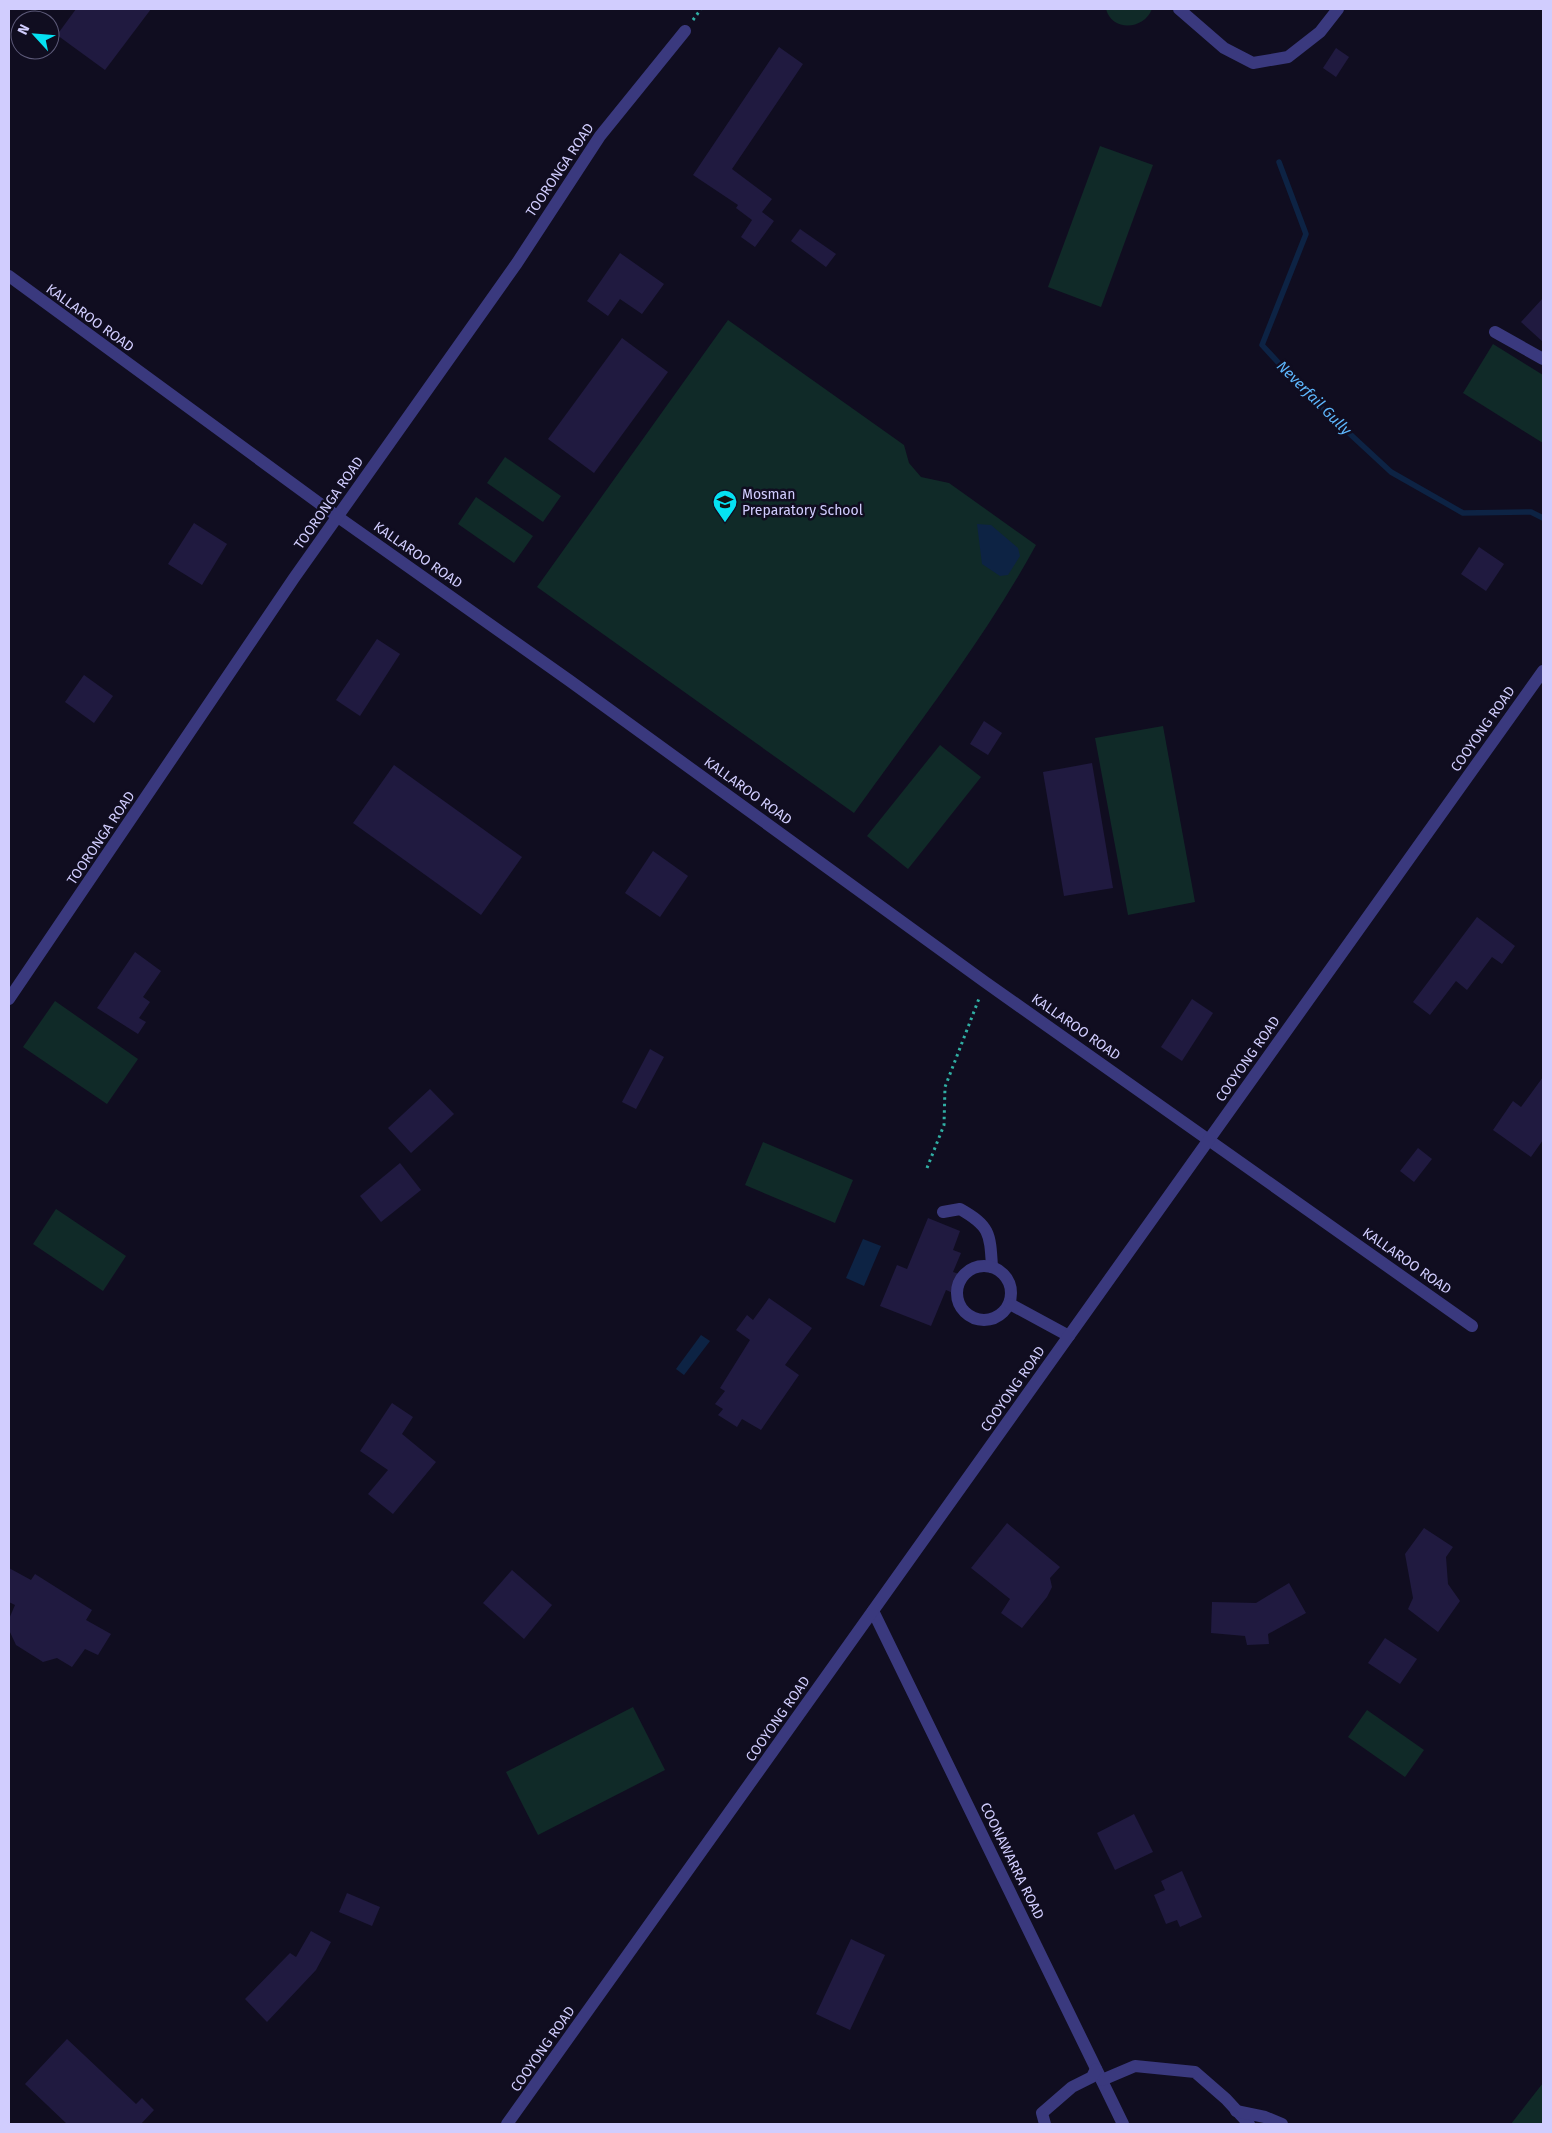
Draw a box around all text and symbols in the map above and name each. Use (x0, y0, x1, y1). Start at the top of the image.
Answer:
north arrow (10, 10, 60, 60)
text: N (14, 22, 33, 37)
street label: TOORONGA ROAD (522, 120, 598, 220)
street label: KALLAROO ROAD (43, 280, 137, 356)
water label: Neverfail Gully (1273, 357, 1356, 440)
street label: TOORONGA ROAD (291, 453, 367, 553)
place label: Mosman Preparatory School (742, 486, 863, 519)
school or university icon: Mosman Preparatory School (712, 489, 738, 523)
street label: KALLAROO ROAD (370, 518, 466, 592)
street label: COOYONG ROAD (1447, 683, 1519, 775)
street label: KALLAROO ROAD (701, 753, 795, 829)
street label: TOORONGA ROAD (63, 788, 139, 888)
street label: KALLAROO ROAD (1028, 990, 1124, 1064)
street label: COOYONG ROAD (1212, 1013, 1284, 1105)
street label: KALLAROO ROAD (1359, 1224, 1455, 1298)
street label: COOYONG ROAD (977, 1343, 1049, 1435)
street label: COOYONG ROAD (742, 1673, 814, 1765)
street label: COONAWARRA ROAD (976, 1800, 1048, 1922)
street label: COOYONG ROAD (507, 2003, 579, 2095)

